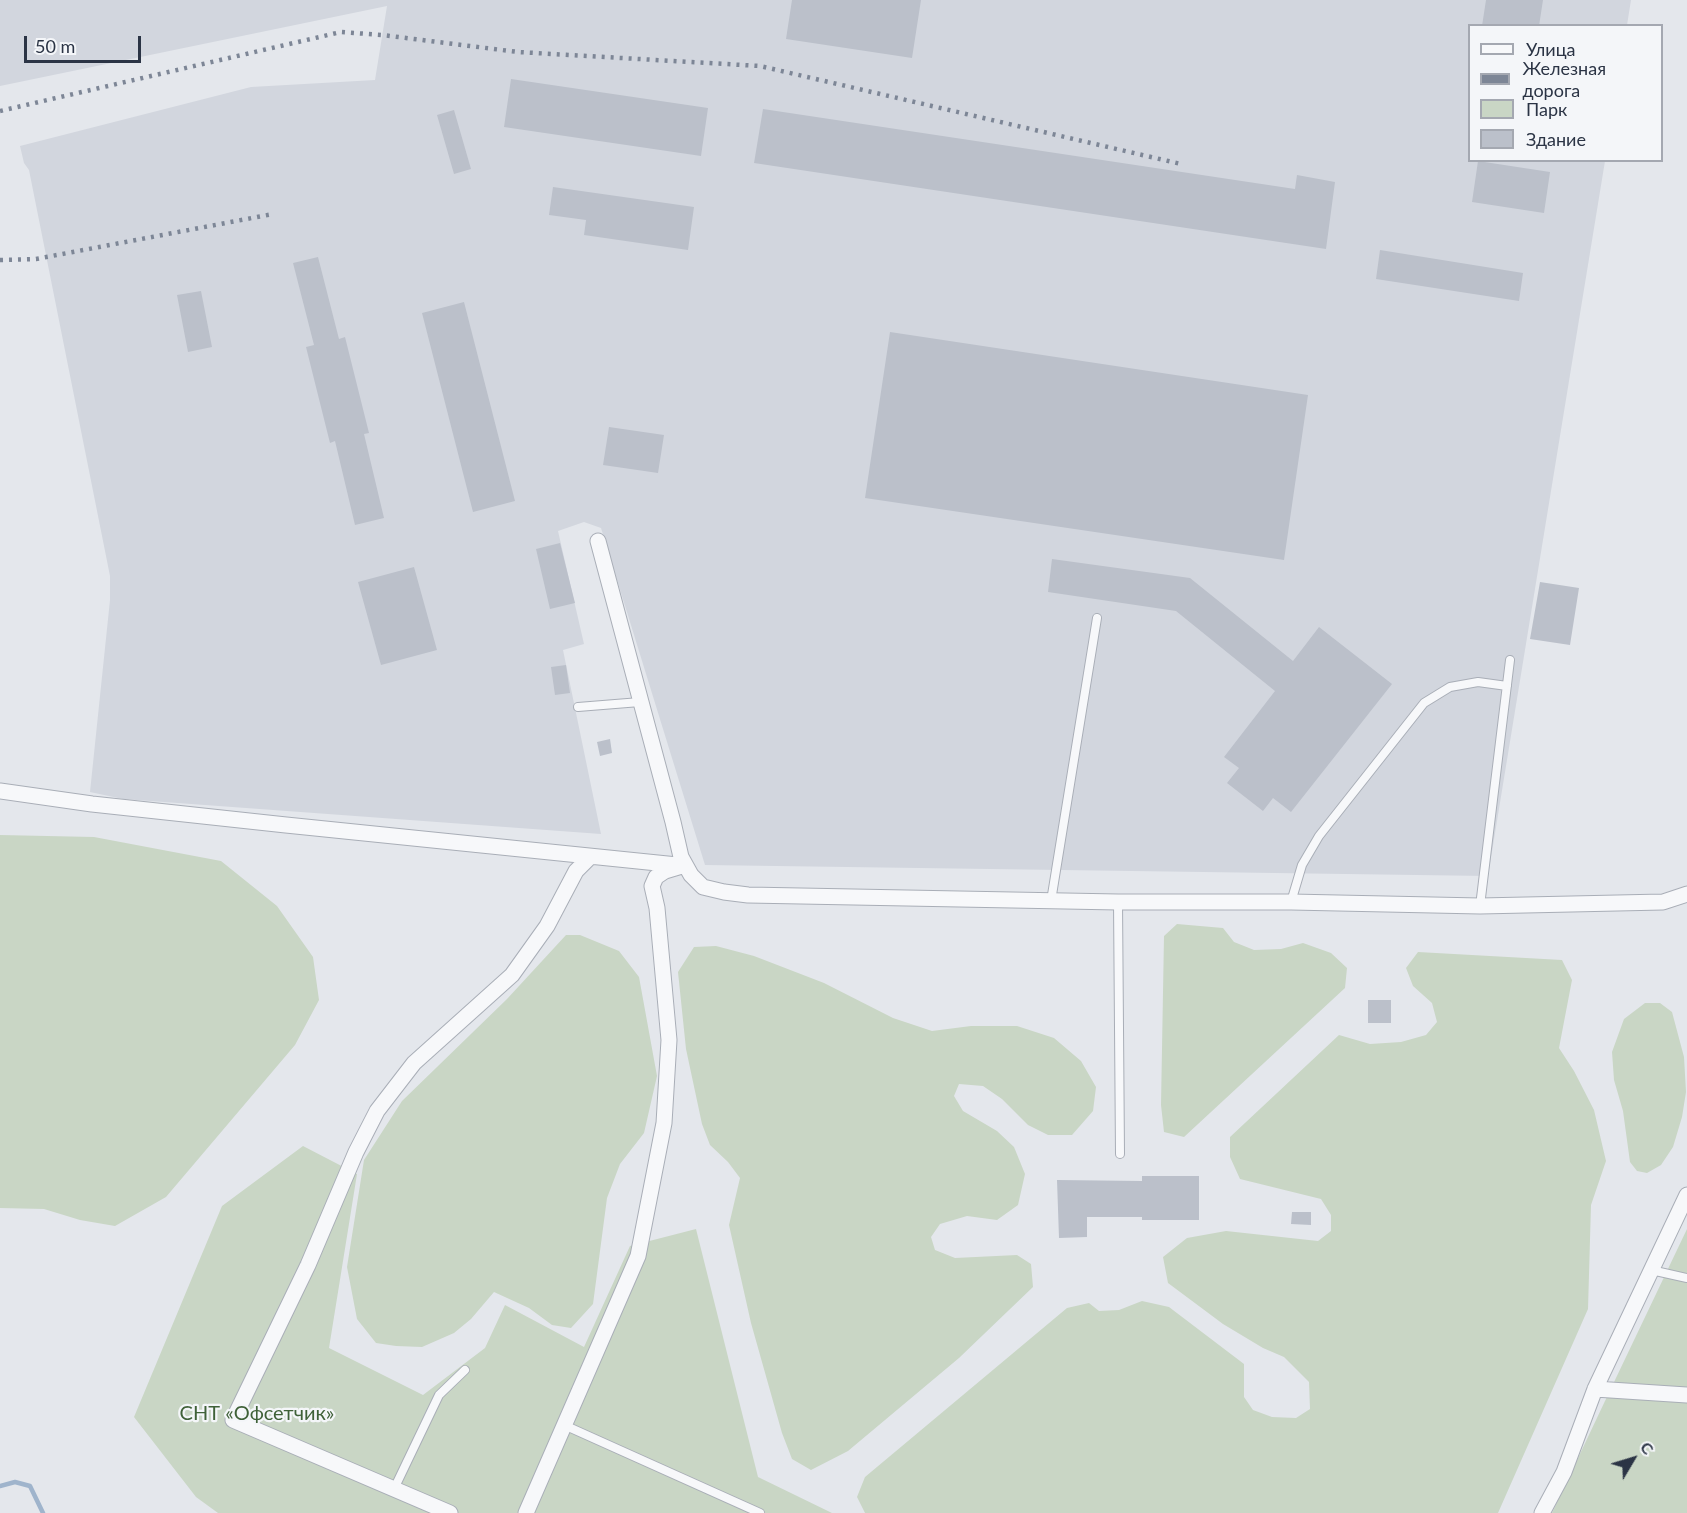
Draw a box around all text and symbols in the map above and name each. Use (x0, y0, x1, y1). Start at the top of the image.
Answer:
scale bar (27, 24, 144, 62)
legend (1468, 24, 1663, 162)
text: 50 m (35, 35, 75, 57)
text: Улица (1526, 38, 1576, 60)
text: Железная дорога (1522, 57, 1606, 101)
text: Парк (1526, 98, 1567, 120)
text: Здание (1526, 128, 1586, 150)
park label: СНТ «Офсетчик» (180, 1402, 334, 1426)
north arrow (1603, 1429, 1663, 1489)
text: С (1637, 1438, 1658, 1458)

